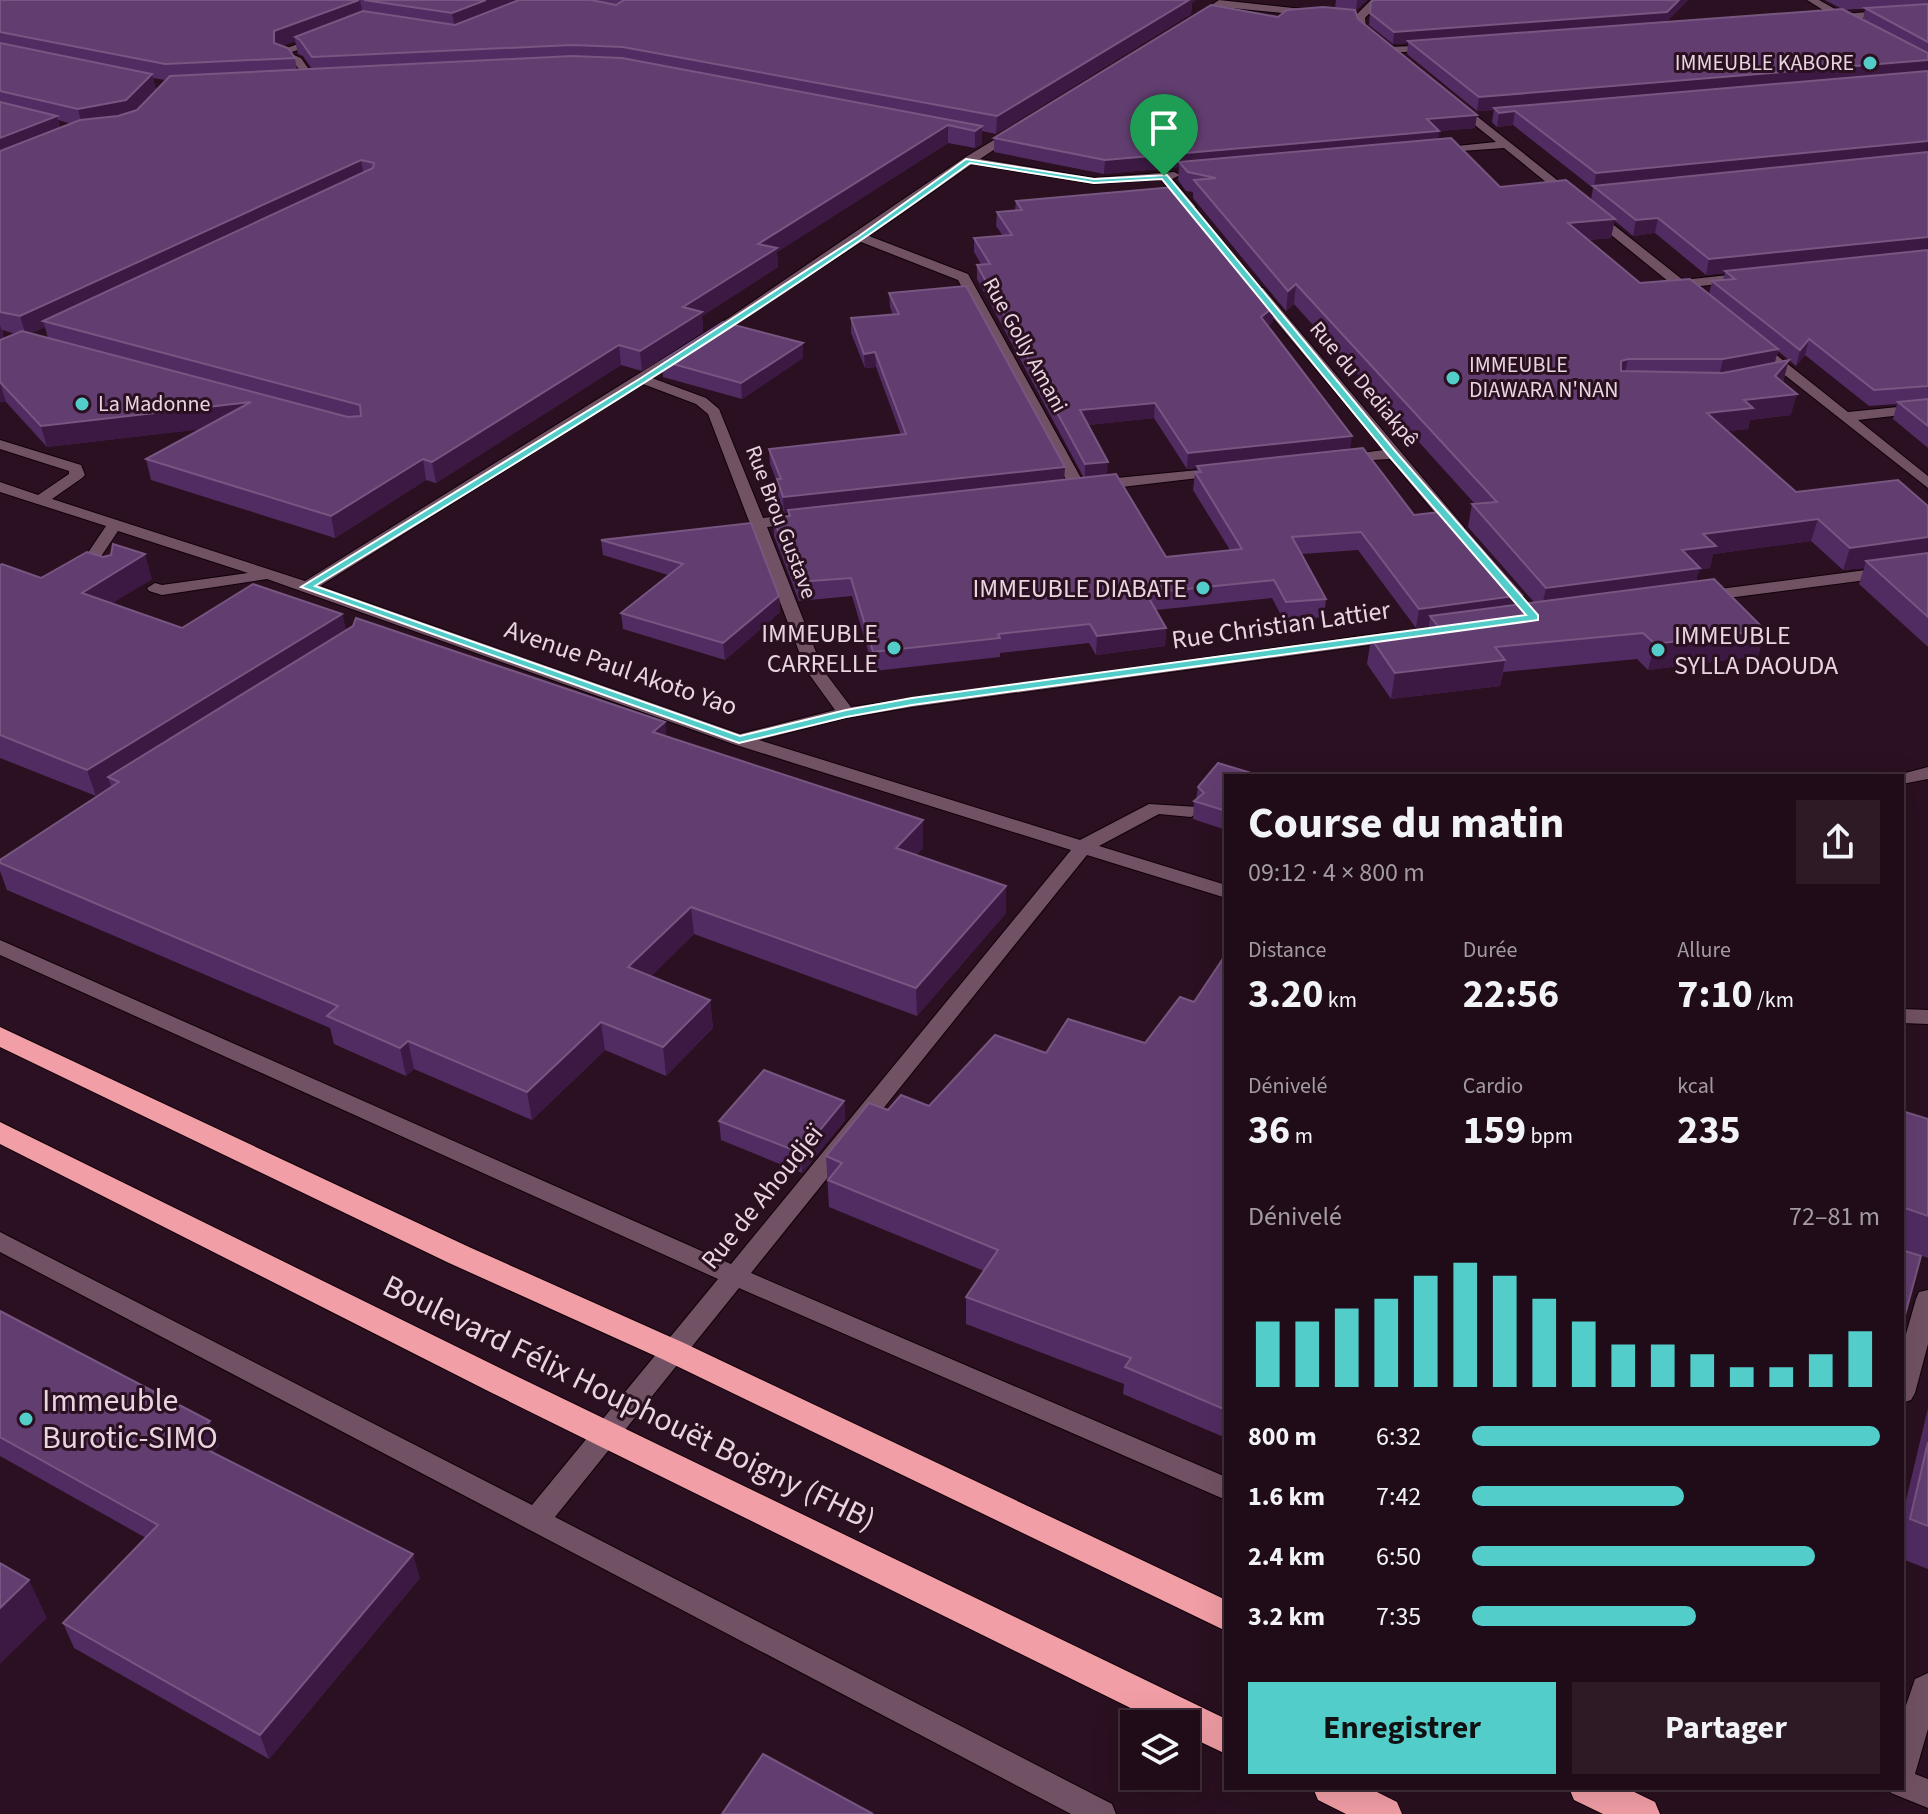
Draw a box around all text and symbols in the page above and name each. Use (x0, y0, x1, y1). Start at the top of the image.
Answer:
place label: IMMEUBLE KABORE (1675, 47, 1854, 79)
marker: IMMEUBLE KABORE (1861, 54, 1879, 72)
pin (1130, 94, 1198, 176)
icon: arrive (1142, 106, 1186, 150)
street label: Rue Golly Amani (975, 272, 1075, 418)
street label: Rue du Dediakpê (1302, 314, 1426, 454)
place label: IMMEUBLE DIAWARA N'NAN (1469, 349, 1618, 406)
marker: IMMEUBLE DIAWARA N'NAN (1444, 369, 1462, 387)
place label: La Madonne (98, 388, 210, 420)
marker: La Madonne (73, 395, 91, 413)
street label: Rue Brou Gustave (737, 441, 825, 603)
place label: IMMEUBLE DIABATE (972, 570, 1187, 607)
marker: IMMEUBLE DIABATE (1194, 579, 1212, 597)
street label: Rue Christian Lattier (1169, 591, 1394, 659)
street label: Avenue Paul Akoto Yao (500, 611, 742, 725)
place label: IMMEUBLE CARRELLE (761, 615, 878, 682)
place label: IMMEUBLE SYLLA DAOUDA (1674, 617, 1839, 684)
marker: IMMEUBLE CARRELLE (885, 639, 903, 657)
marker: IMMEUBLE SYLLA DAOUDA (1649, 641, 1667, 659)
text: Course du matin (1248, 792, 1565, 855)
button: share (1796, 800, 1880, 884)
text: 09:12 · 4 × 800 m (1248, 854, 1425, 891)
text: Distance (1248, 934, 1326, 966)
text: Durée (1463, 934, 1517, 966)
text: Allure (1677, 934, 1731, 966)
text: 3.20 (1248, 966, 1323, 1023)
text: 22:56 (1463, 966, 1559, 1023)
text: 7:10 (1677, 966, 1753, 1023)
text: km (1323, 984, 1357, 1016)
text: /km (1753, 984, 1794, 1016)
text: Dénivelé (1248, 1070, 1328, 1102)
text: Cardio (1463, 1070, 1523, 1102)
text: kcal (1677, 1070, 1714, 1102)
text: 36 (1248, 1102, 1290, 1159)
text: 159 (1463, 1102, 1526, 1159)
text: 235 (1677, 1102, 1741, 1159)
street label: Rue de Ahoudjeï (692, 1116, 832, 1277)
text: m (1290, 1120, 1313, 1152)
text: bpm (1526, 1120, 1573, 1152)
text: Dénivelé (1248, 1198, 1342, 1235)
text: 72–81 m (1789, 1198, 1880, 1235)
street label: Boulevard Félix Houphouët Boigny (FHB) (375, 1263, 883, 1543)
place label: Immeuble Burotic-SIMO (42, 1378, 218, 1461)
marker: Immeuble Burotic-SIMO (17, 1410, 35, 1428)
text: 800 m (1248, 1418, 1317, 1455)
text: 6:32 (1376, 1418, 1421, 1455)
text: 1.6 km (1248, 1478, 1325, 1515)
text: 7:42 (1376, 1478, 1421, 1515)
text: 2.4 km (1248, 1538, 1325, 1575)
text: 6:50 (1376, 1538, 1421, 1575)
text: 3.2 km (1248, 1598, 1325, 1635)
text: 7:35 (1376, 1598, 1421, 1635)
button: Enregistrer (1248, 1682, 1556, 1774)
button: Partager (1572, 1682, 1880, 1774)
map controls (1120, 1710, 1200, 1790)
button: layers (1120, 1710, 1200, 1790)

